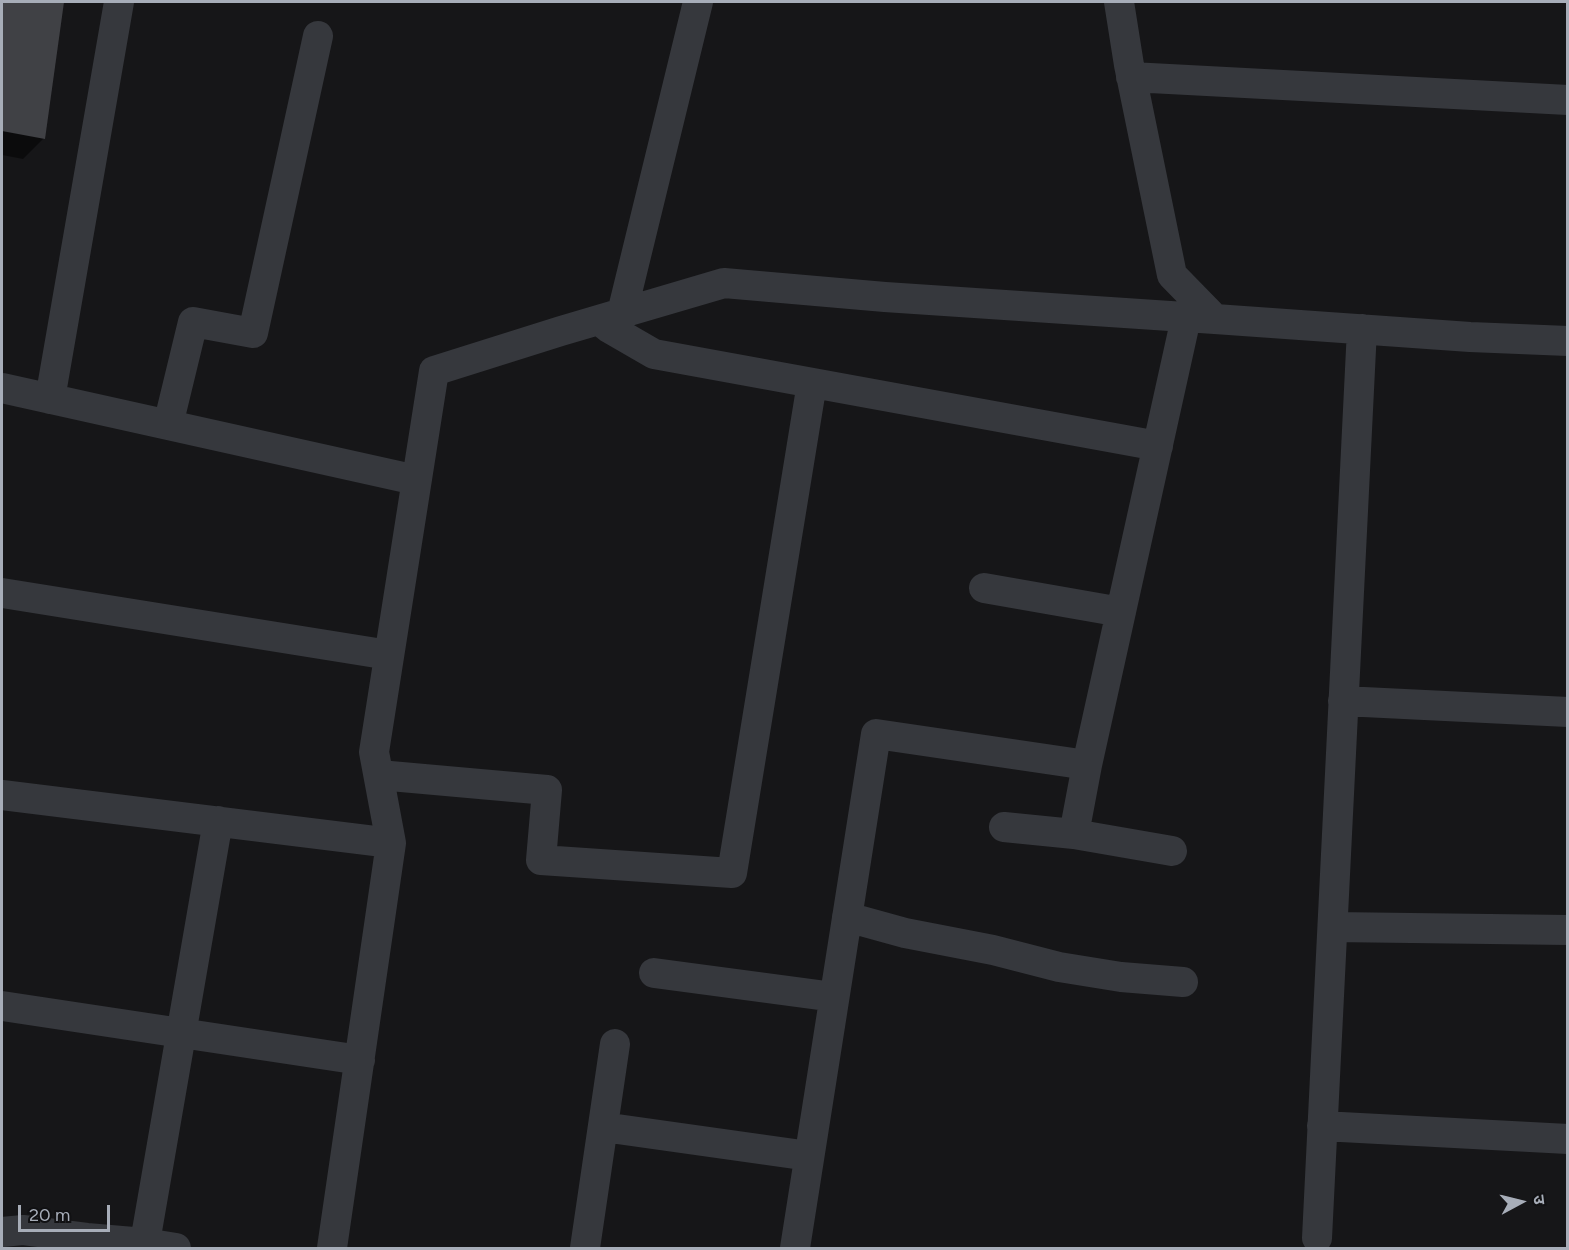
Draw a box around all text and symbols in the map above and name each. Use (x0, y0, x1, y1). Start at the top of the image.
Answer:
north arrow (1491, 1172, 1551, 1232)
scale bar (21, 1193, 112, 1231)
text: उ (1529, 1194, 1549, 1206)
text: 20 m (29, 1204, 70, 1226)

